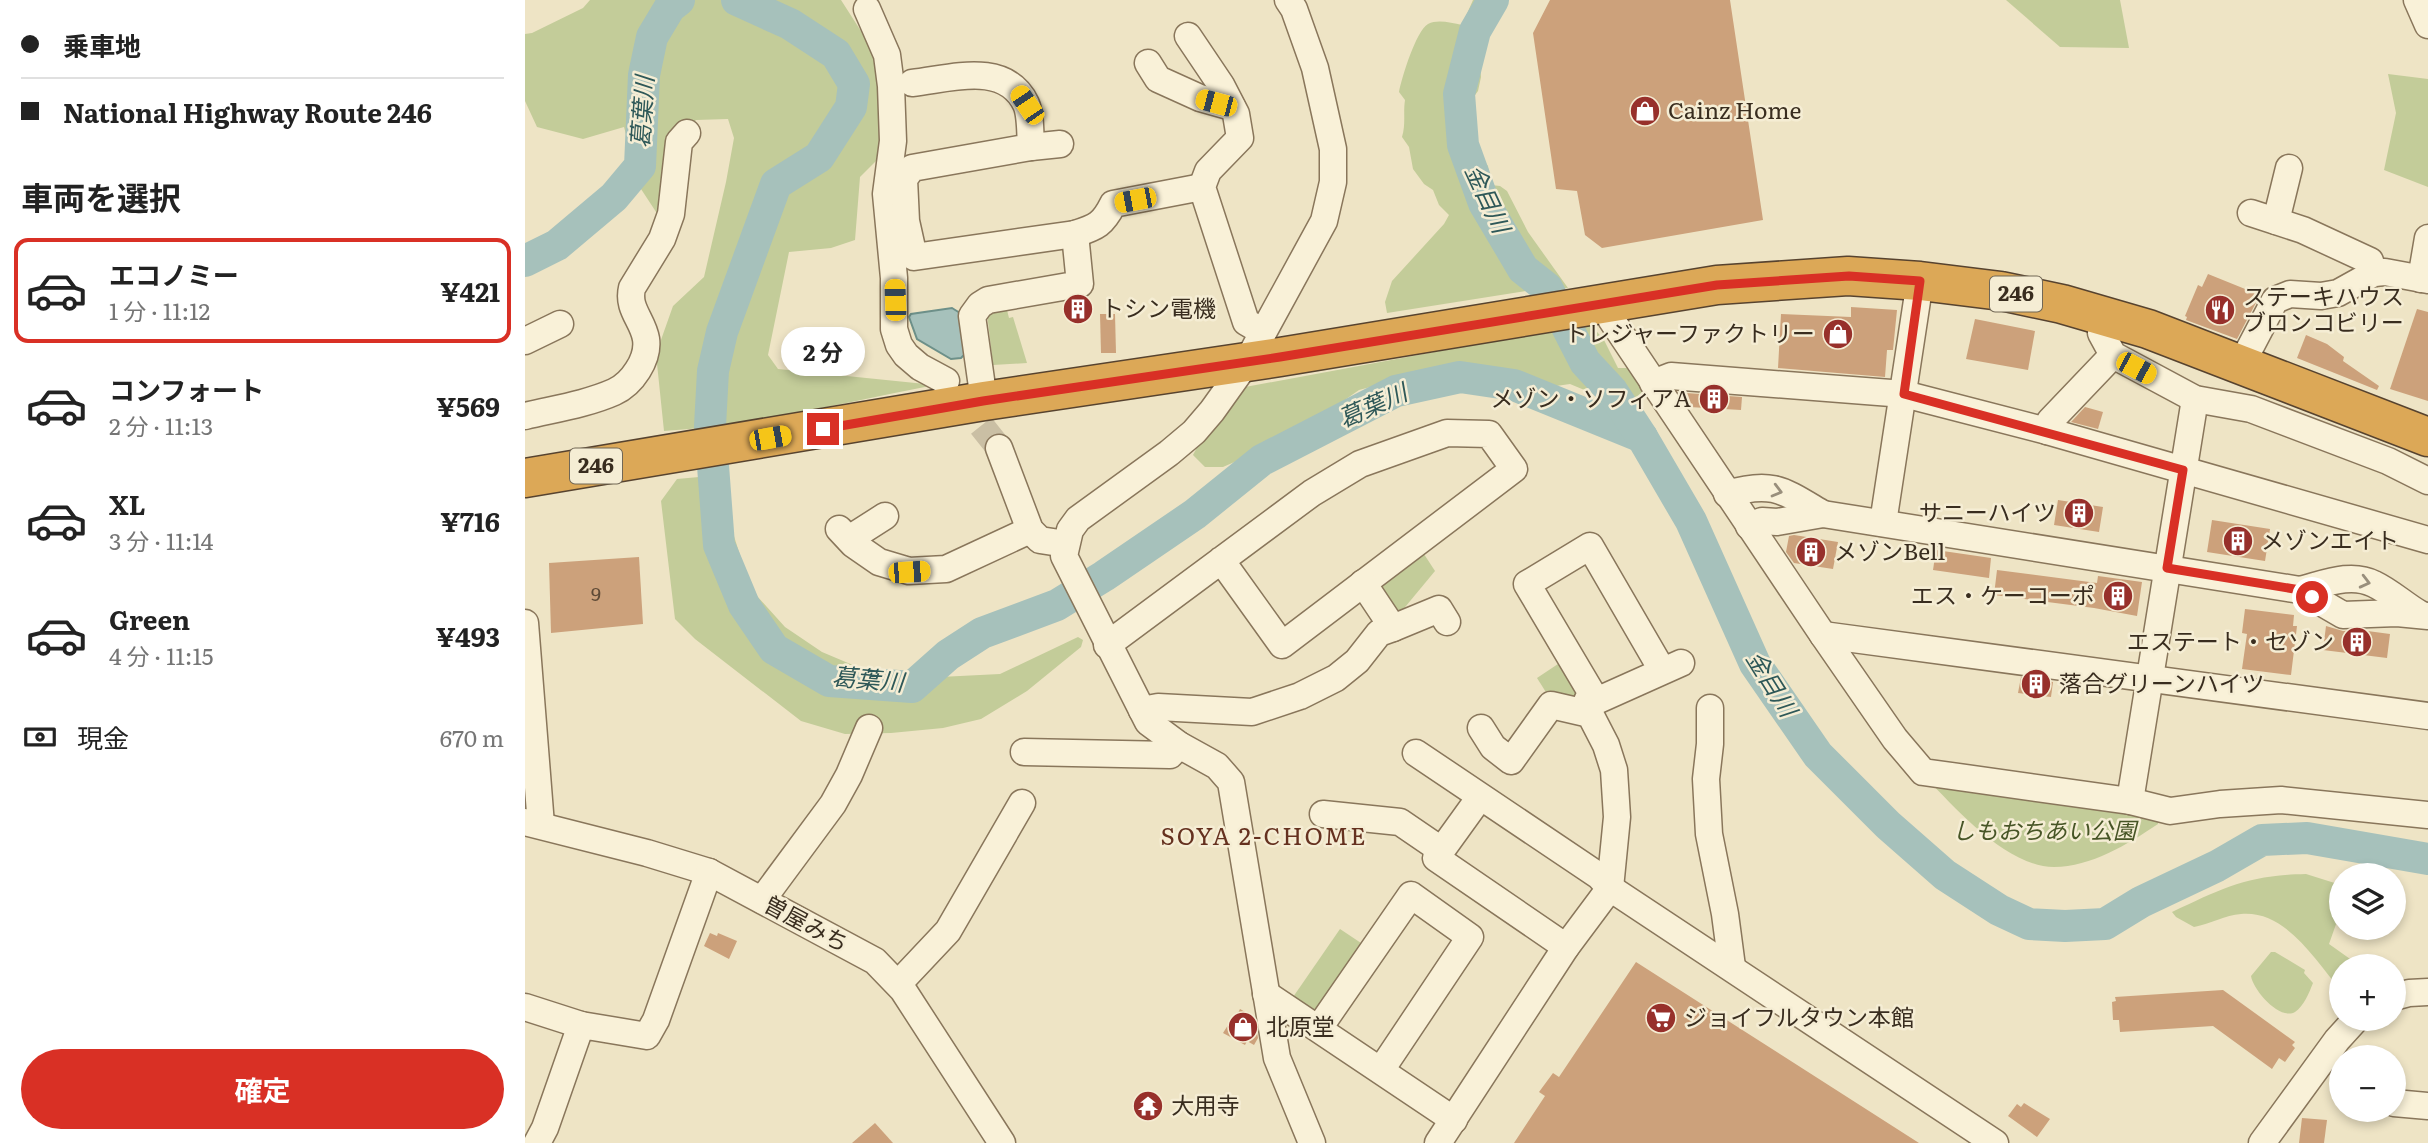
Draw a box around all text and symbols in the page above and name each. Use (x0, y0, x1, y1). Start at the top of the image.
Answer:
text: 乗車地 (63, 25, 141, 64)
water label: 葛葉川 (621, 72, 661, 149)
car (1007, 82, 1048, 128)
car (1193, 87, 1240, 119)
text: National Highway Route 246 (63, 92, 432, 131)
place label: Cainz Home (1668, 92, 1801, 126)
shop icon: Cainz Home (1628, 94, 1662, 128)
water label: 金目川 (1458, 158, 1522, 241)
text: 車両を選択 (21, 172, 181, 220)
car (1113, 186, 1158, 214)
text: エコノミー (109, 254, 239, 293)
icon: car (25, 259, 88, 322)
text: ¥421 (440, 271, 500, 310)
road number: 246 (1990, 276, 2042, 312)
place label: ステーキハウス ブロンコビリー (2243, 278, 2404, 338)
car (884, 279, 907, 321)
place label: トシン電機 (1101, 290, 1216, 324)
building icon: トシン電機 (1061, 292, 1095, 326)
text: 1 分 · 11:12 (109, 293, 210, 327)
restaurant icon: ステーキハウス ブロンコビリー (2203, 293, 2237, 327)
place label: トレジャーファクトリー (1565, 315, 1815, 349)
shop icon: トレジャーファクトリー (1821, 317, 1855, 351)
callout: 2 分 (781, 328, 865, 376)
text: 2 分 (803, 334, 843, 368)
car (2113, 349, 2160, 387)
text: コンフォート (109, 369, 264, 408)
water label: 葛葉川 (1332, 372, 1415, 434)
icon: car (25, 374, 88, 437)
place label: メゾン・ソフィアA (1491, 380, 1691, 414)
building icon: メゾン・ソフィアA (1697, 382, 1731, 416)
text: ¥569 (436, 386, 500, 425)
text: 2 分 · 11:13 (109, 408, 213, 442)
route end (807, 413, 839, 445)
car (748, 424, 793, 452)
road number: 246 (570, 448, 622, 484)
one-way arrow (1771, 483, 1783, 497)
text: XL (109, 484, 146, 523)
icon: car (25, 489, 88, 552)
place label: サニーハイツ (1919, 494, 2056, 528)
building icon: サニーハイツ (2062, 496, 2096, 530)
text: ¥716 (440, 501, 500, 540)
place label: メゾンエイト (2261, 522, 2399, 556)
text: 3 分 · 11:14 (109, 523, 213, 557)
building icon: メゾンエイト (2221, 524, 2255, 558)
place label: メゾンBell (1834, 533, 1945, 567)
building icon: メゾンBell (1794, 535, 1828, 569)
car (888, 560, 931, 584)
one-way arrow (2358, 574, 2370, 588)
place label: エス・ケーコーポ (1911, 577, 2095, 611)
house number: 9 (591, 579, 601, 607)
building icon: エス・ケーコーポ (2101, 579, 2135, 613)
route start (2296, 581, 2328, 613)
text: Green (109, 599, 190, 638)
icon: car (25, 604, 88, 667)
text: ¥493 (436, 616, 500, 655)
place label: エステート・セゾン (2127, 623, 2334, 657)
building icon: エステート・セゾン (2340, 625, 2374, 659)
text: 4 分 · 11:15 (109, 638, 214, 672)
water label: 金目川 (1739, 643, 1809, 725)
water label: 葛葉川 (831, 657, 909, 698)
place label: 落合グリーンハイツ (2059, 665, 2264, 699)
building icon: 落合グリーンハイツ (2019, 667, 2053, 701)
text: 現金 (77, 717, 129, 756)
icon: cash (21, 718, 59, 756)
text: 670 m (440, 720, 504, 754)
park label: しもおちあい公園 (1952, 812, 2139, 846)
district label: SOYA 2-CHOME (1160, 817, 1368, 852)
map controls (2329, 863, 2406, 1122)
button: layers (2329, 863, 2406, 940)
street label: 曽屋みち (758, 886, 856, 959)
button: + (2329, 954, 2406, 1031)
place label: ジョイフルタウン本館 (1684, 999, 1914, 1033)
supermarket icon: ジョイフルタウン本館 (1644, 1001, 1678, 1035)
place label: 北原堂 (1266, 1008, 1335, 1042)
shop icon: 北原堂 (1226, 1010, 1260, 1044)
button: − (2329, 1045, 2406, 1122)
button: 確定 (21, 1049, 504, 1129)
place label: 大用寺 (1171, 1087, 1240, 1121)
temple icon: 大用寺 (1131, 1089, 1165, 1123)

